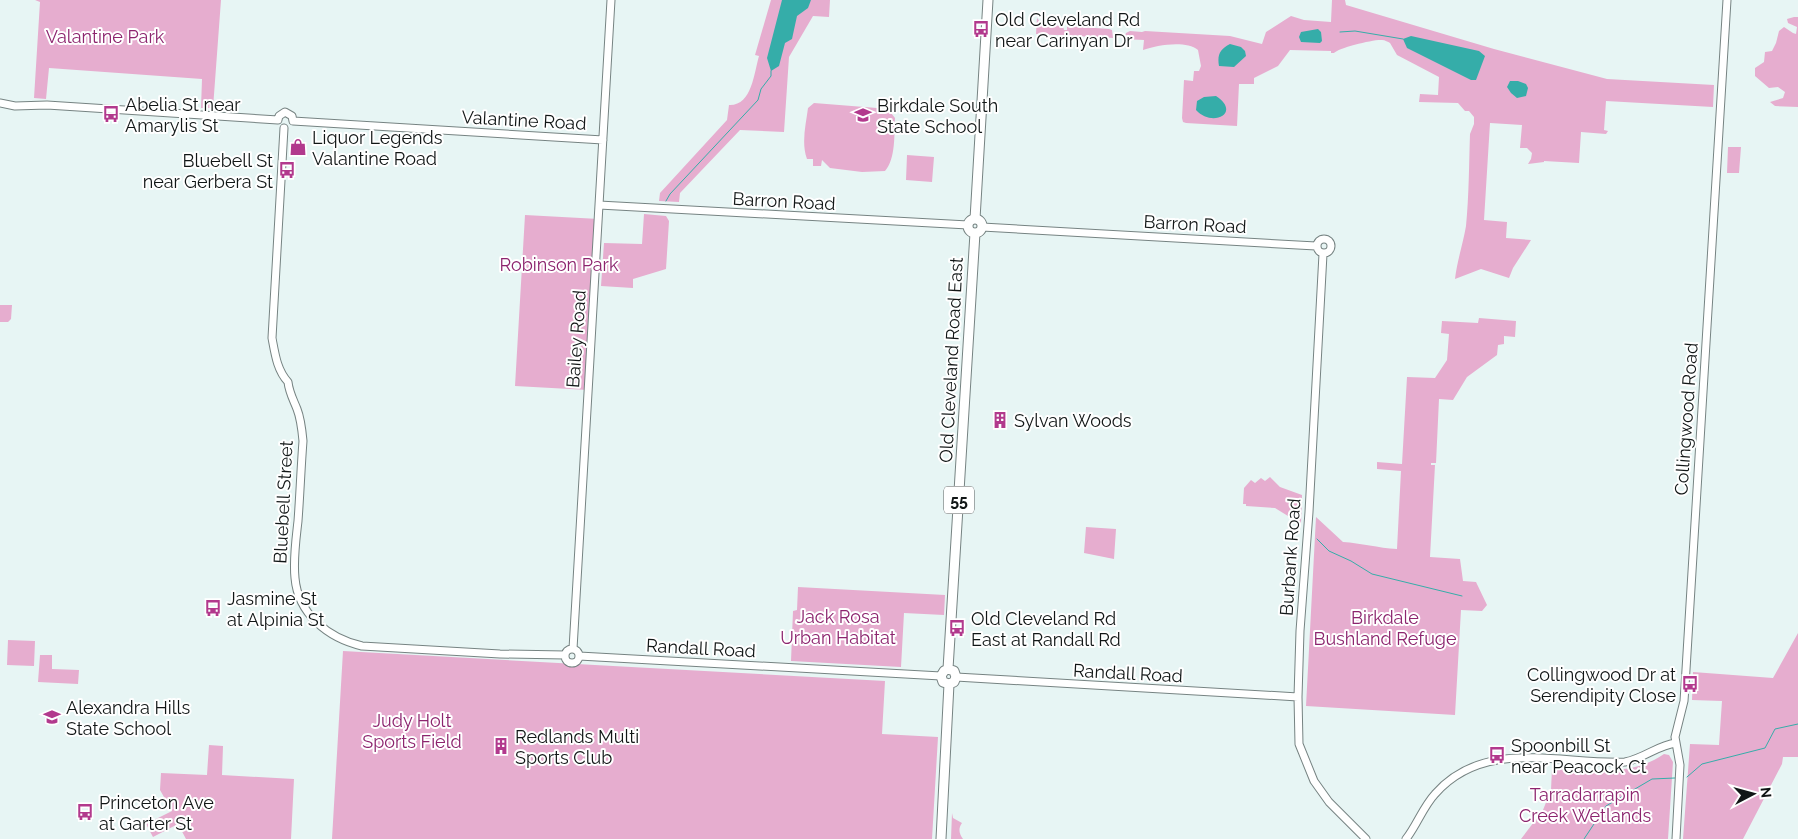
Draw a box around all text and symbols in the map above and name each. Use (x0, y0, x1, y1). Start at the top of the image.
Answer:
place label: Old Cleveland Rd near Carinyan Dr (995, 9, 1140, 51)
bus stop icon: Old Cleveland Rd near Carinyan Dr (971, 19, 991, 39)
park label: Valantine Park (46, 26, 165, 47)
place label: Abelia St near Amarylis St (125, 94, 241, 136)
place label: Birkdale South State School (877, 95, 998, 137)
bus stop icon: Abelia St near Amarylis St (101, 104, 121, 124)
school or university icon: Birkdale South State School (853, 105, 873, 125)
street label: Valantine Road (461, 106, 587, 134)
place label: Liquor Legends Valantine Road (312, 127, 443, 169)
shop icon: Liquor Legends Valantine Road (288, 137, 308, 157)
place label: Bluebell St near Gerbera St (143, 150, 273, 192)
bus stop icon: Bluebell St near Gerbera St (277, 160, 297, 180)
street label: Barron Road (732, 188, 836, 214)
street label: Barron Road (1143, 211, 1247, 237)
park label: Robinson Park (500, 254, 619, 275)
street label: Old Cleveland Road East (935, 257, 967, 463)
street label: Bailey Road (562, 289, 590, 389)
street label: Collingwood Road (1670, 342, 1702, 496)
building icon: Sylvan Woods (990, 410, 1010, 430)
place label: Sylvan Woods (1014, 410, 1132, 431)
street label: Bluebell Street (269, 440, 297, 564)
road number: 55 (944, 486, 974, 514)
street label: Burbank Road (1275, 498, 1305, 616)
place label: Jasmine St at Alpinia St (227, 588, 325, 630)
bus stop icon: Jasmine St at Alpinia St (203, 598, 223, 618)
park label: Jack Rosa Urban Habitat (780, 606, 896, 648)
park label: Birkdale Bushland Refuge (1313, 607, 1457, 649)
place label: Old Cleveland Rd East at Randall Rd (971, 608, 1121, 650)
bus stop icon: Old Cleveland Rd East at Randall Rd (947, 618, 967, 638)
street label: Randall Road (646, 635, 756, 661)
street label: Randall Road (1073, 660, 1183, 686)
place label: Collingwood Dr at Serendipity Close (1527, 664, 1676, 706)
bus stop icon: Collingwood Dr at Serendipity Close (1680, 674, 1700, 694)
place label: Alexandra Hills State School (66, 697, 190, 739)
school or university icon: Alexandra Hills State School (42, 707, 62, 727)
park label: Judy Holt Sports Field (362, 710, 462, 752)
place label: Redlands Multi Sports Club (515, 726, 639, 768)
place label: Spoonbill St near Peacock Ct (1511, 735, 1647, 777)
building icon: Redlands Multi Sports Club (491, 736, 511, 756)
bus stop icon: Spoonbill St near Peacock Ct (1487, 745, 1507, 765)
north arrow (1728, 769, 1778, 819)
park label: Tarradarrapin Creek Wetlands (1519, 784, 1651, 826)
text: N (1757, 786, 1774, 799)
place label: Princeton Ave at Garter St (99, 792, 214, 834)
bus stop icon: Princeton Ave at Garter St (75, 802, 95, 822)

